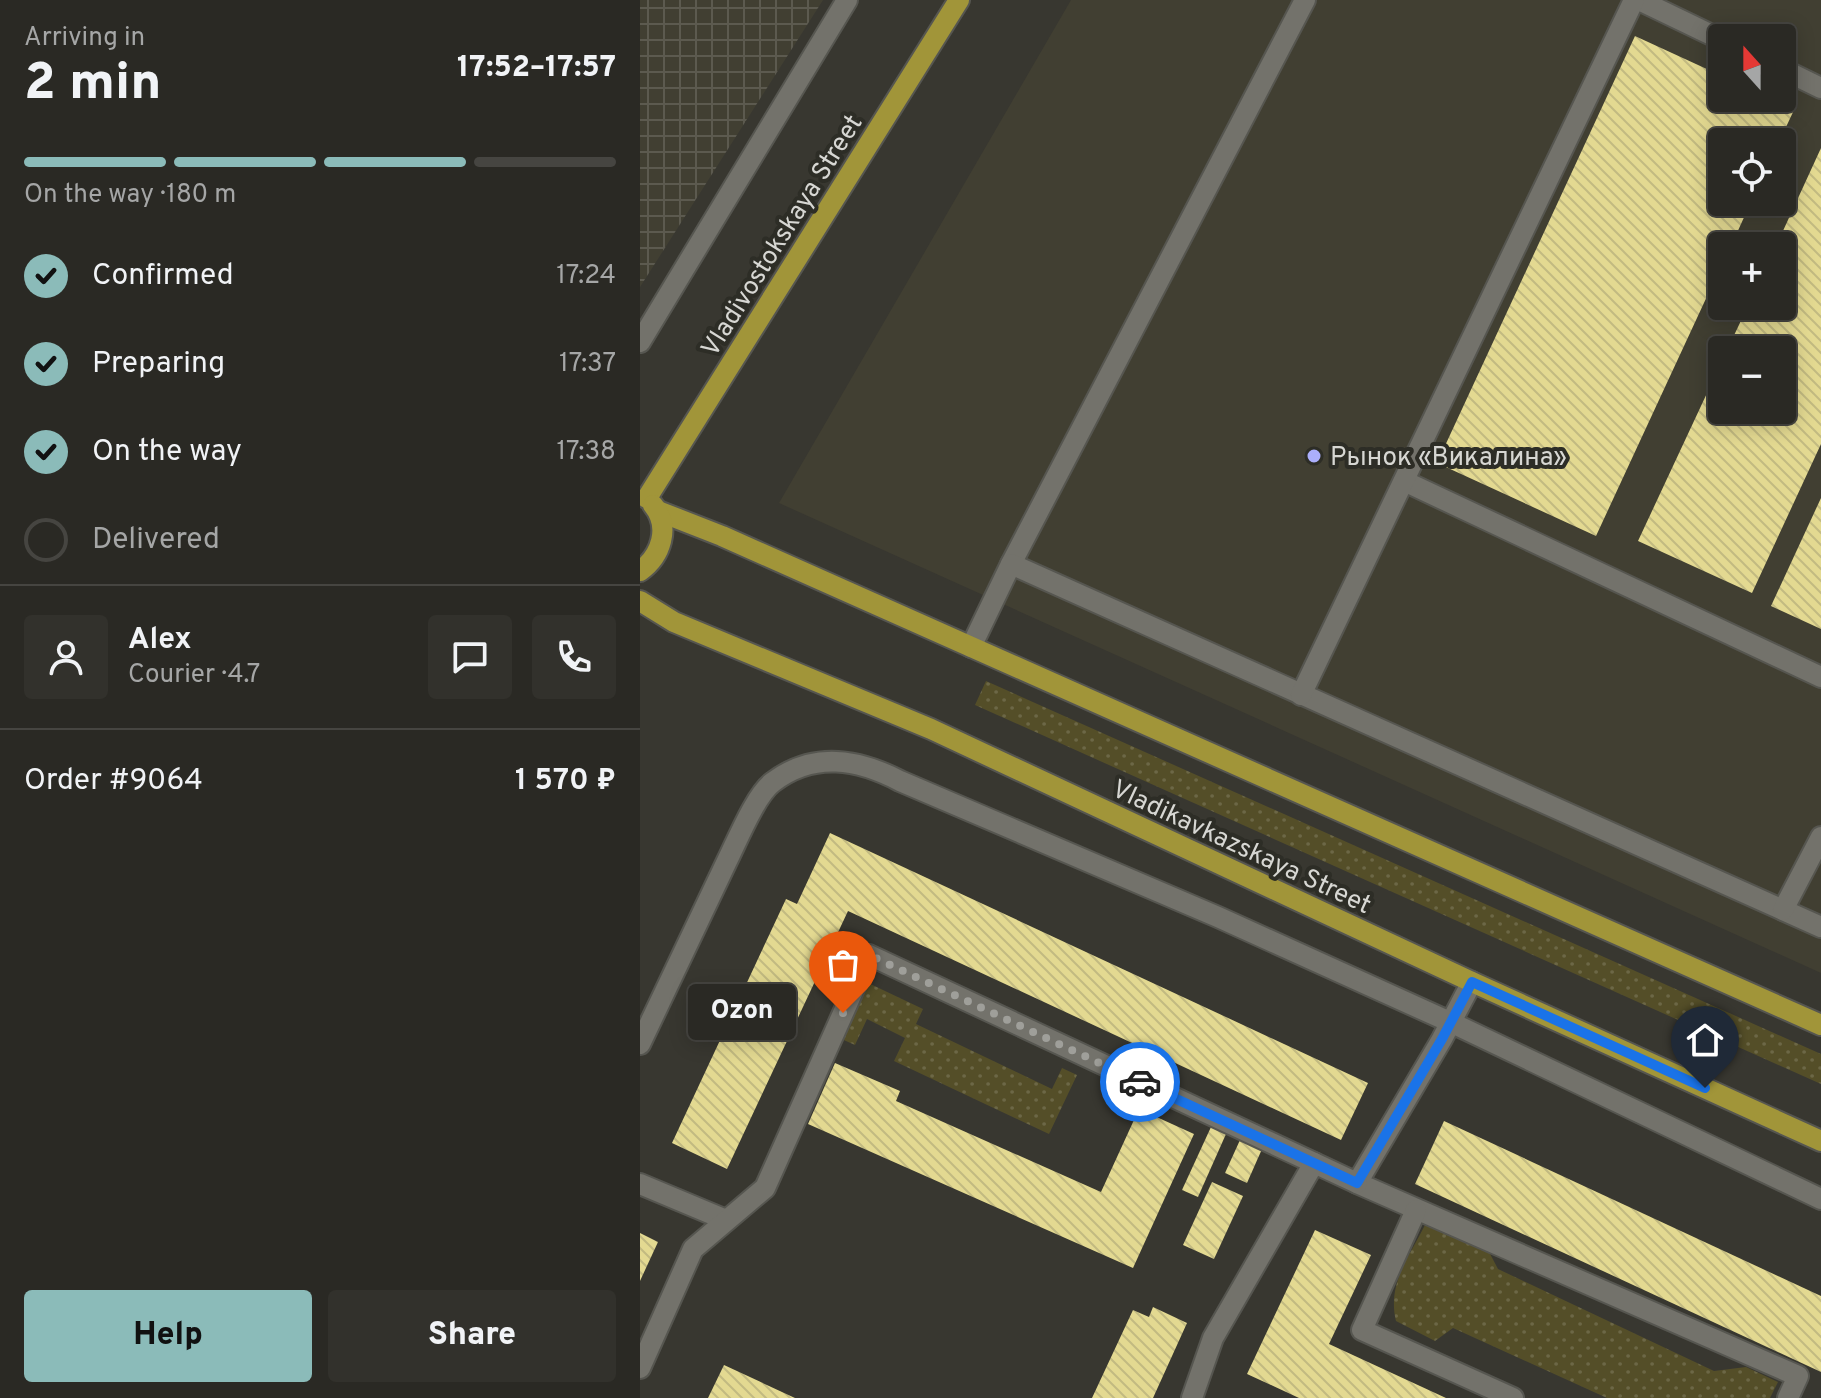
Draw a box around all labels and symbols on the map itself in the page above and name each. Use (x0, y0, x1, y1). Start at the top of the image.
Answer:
north arrow (1708, 24, 1796, 112)
street label: Vladivostokskaya Street (695, 109, 871, 364)
place label: Рынок «Викалина» (1330, 442, 1567, 475)
marker: Рынок «Викалина» (1305, 447, 1323, 465)
street label: Vladikavkazskaya Street (1106, 774, 1376, 923)
pin (809, 931, 877, 1013)
callout: Ozon (687, 985, 795, 1041)
pin (1671, 1006, 1739, 1088)
courier (1100, 1042, 1180, 1122)

